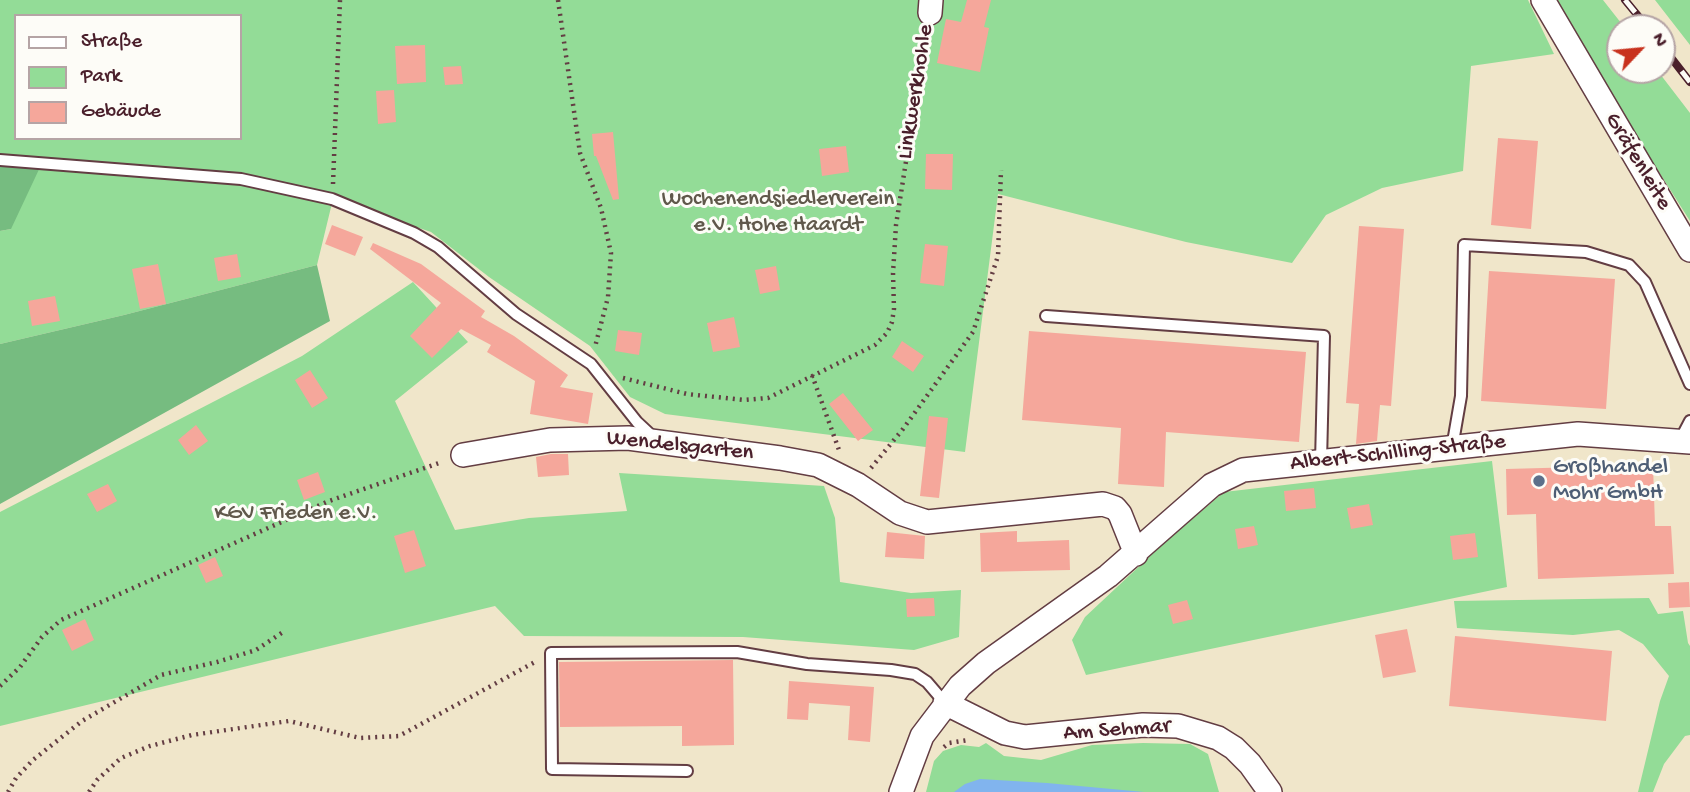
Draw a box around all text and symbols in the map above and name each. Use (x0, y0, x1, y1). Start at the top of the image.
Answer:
legend (14, 14, 242, 140)
north arrow (1606, 14, 1676, 84)
street label: Linkwerkhohle (893, 23, 941, 161)
text: Straße (81, 30, 142, 55)
text: N (1645, 30, 1672, 51)
text: Park (81, 65, 121, 90)
text: Gebäude (81, 100, 161, 125)
street label: Gräfenleite (1597, 108, 1677, 216)
park label: Wochenendsiedlerverein e.V. Hohe Haardt (662, 186, 894, 240)
street label: Wendelsgarten (605, 426, 755, 468)
street label: Albert-Schilling-Straße (1289, 429, 1507, 479)
place label: Großhandel Mohr GmbH (1553, 454, 1668, 508)
marker: Großhandel Mohr GmbH (1531, 473, 1547, 489)
park label: KGV Frieden e.V. (214, 500, 378, 528)
street label: Am Sehmar (1062, 713, 1172, 749)

